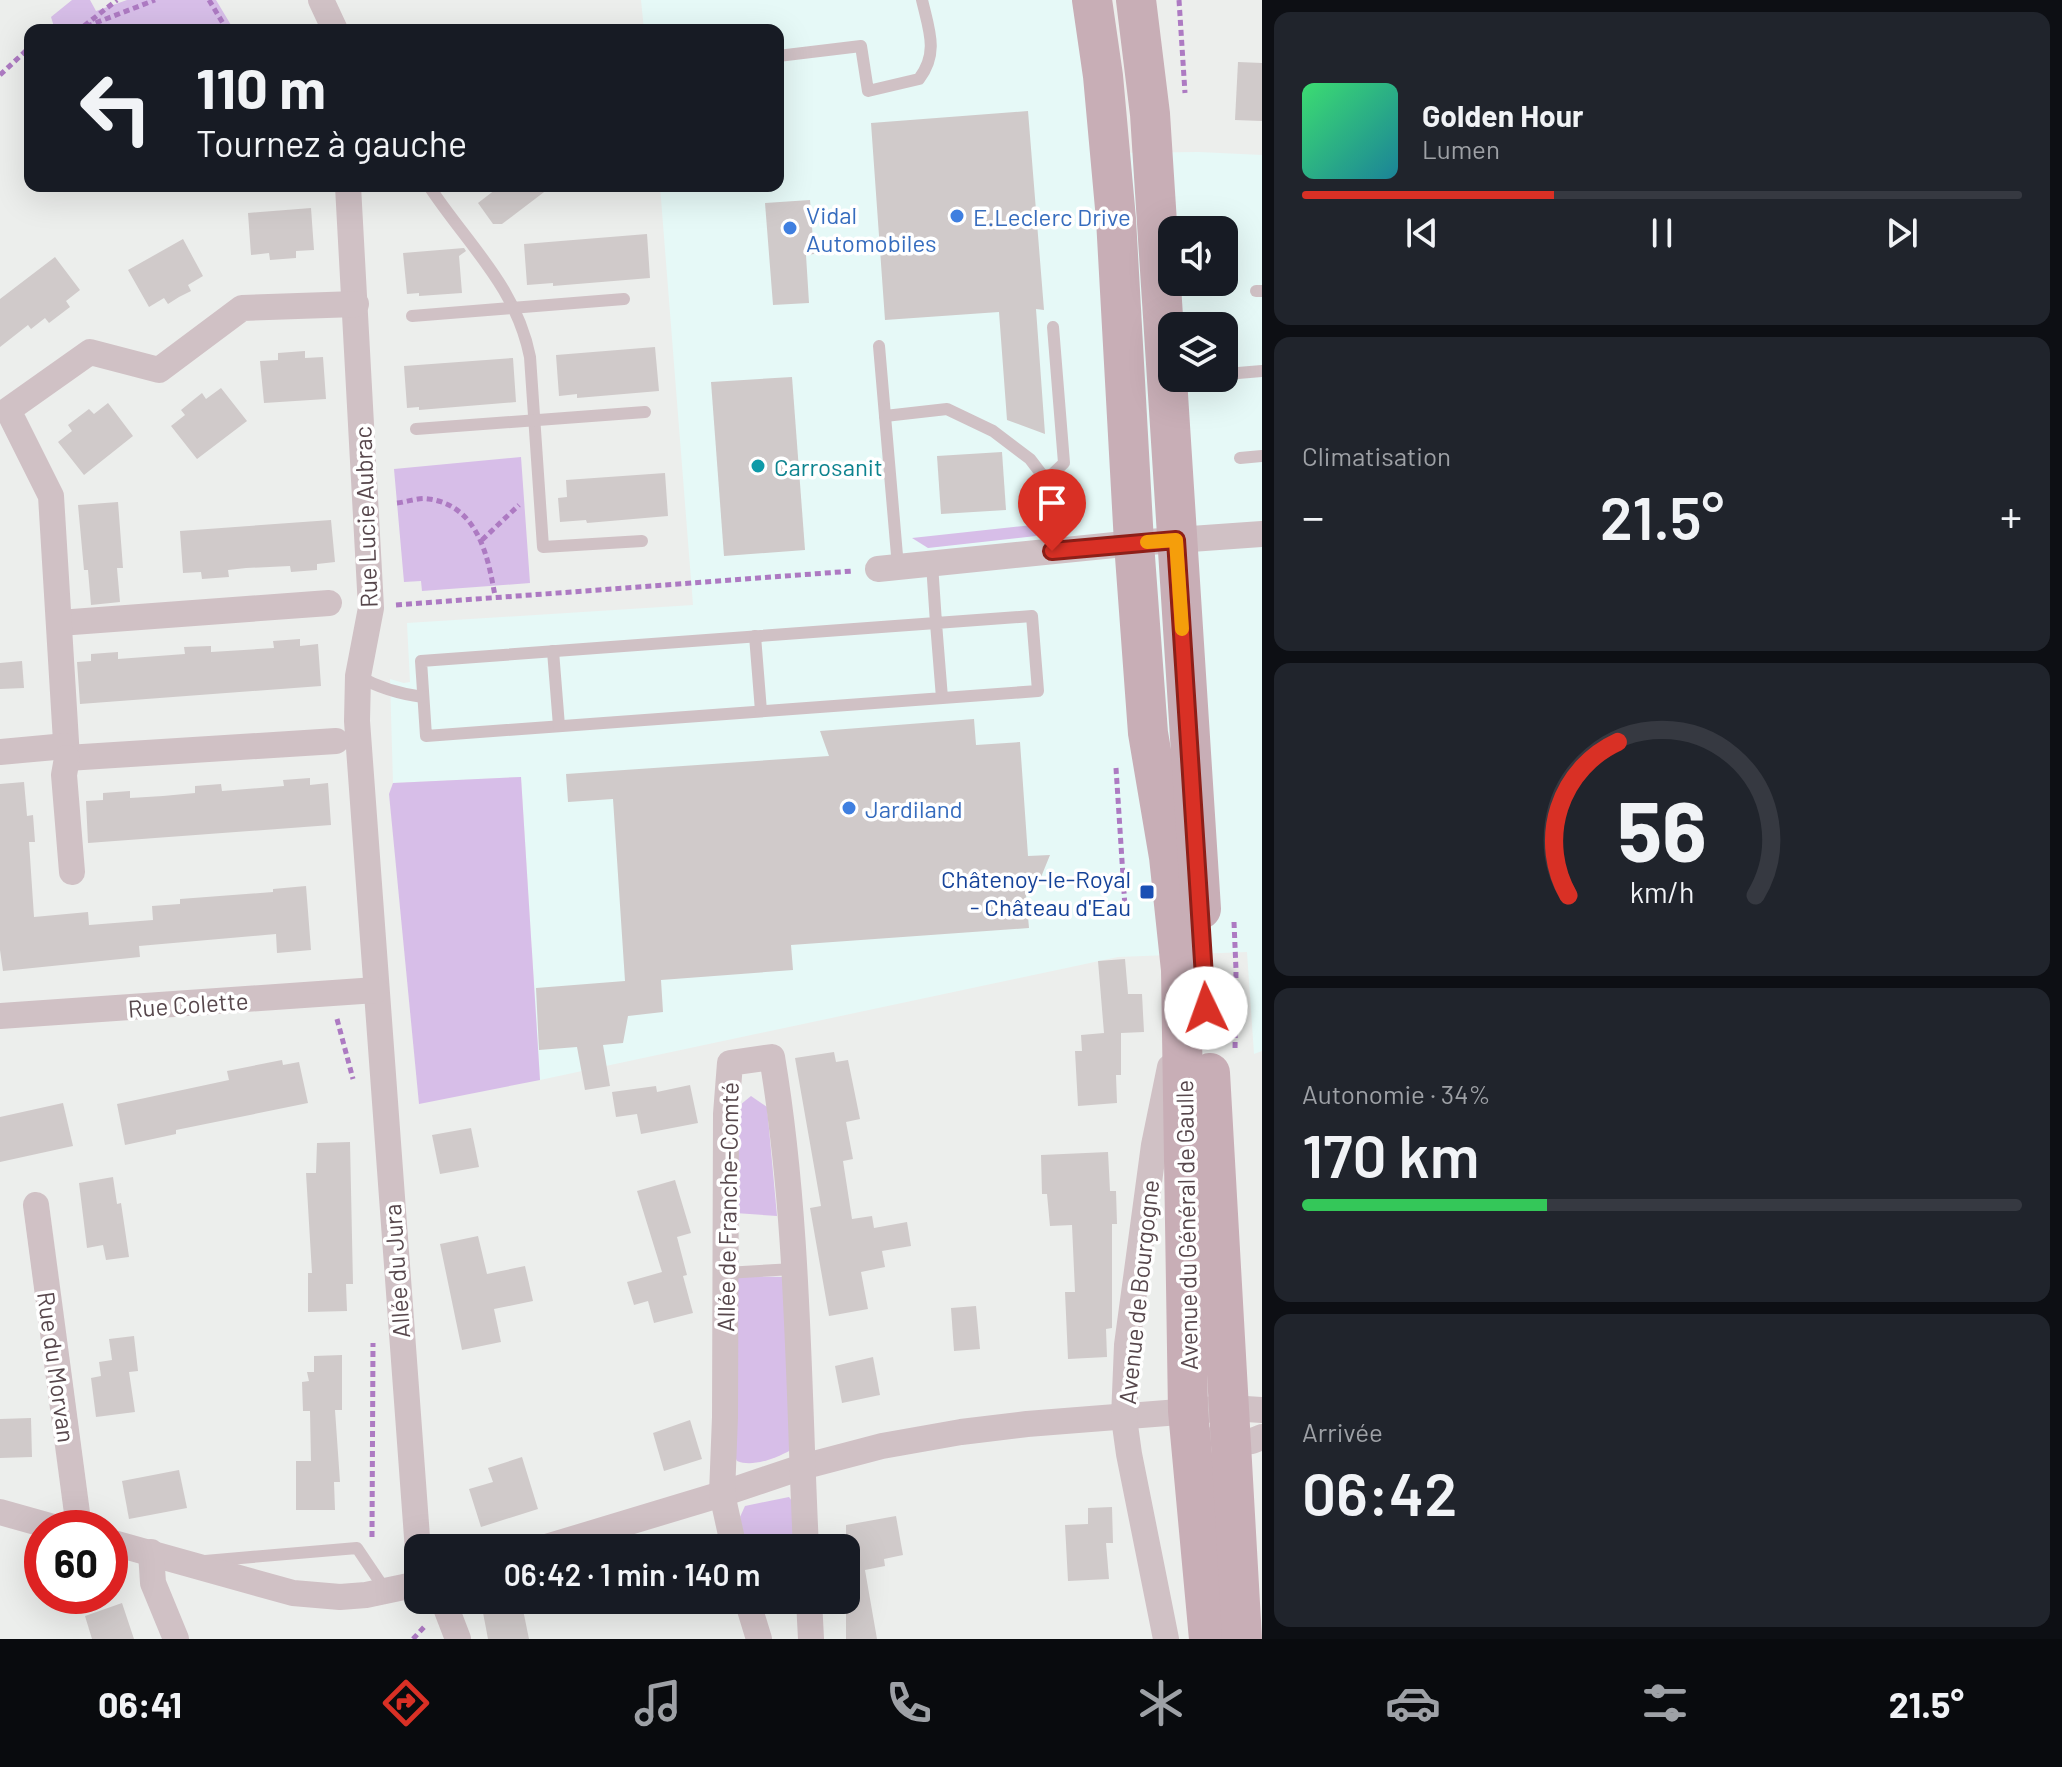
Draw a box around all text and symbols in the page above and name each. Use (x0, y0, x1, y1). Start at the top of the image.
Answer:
text: 110 m (196, 53, 326, 120)
icon: left (64, 56, 168, 160)
text: Golden Hour (1422, 97, 1584, 133)
text: Tournez à gauche (196, 121, 467, 164)
text: Lumen (1422, 133, 1500, 164)
place label: Vidal Automobiles (806, 200, 937, 257)
place label: E.Leclerc Drive (973, 202, 1131, 231)
marker: E.Leclerc Drive (948, 207, 966, 225)
icon: previous (1400, 211, 1444, 255)
icon: pause (1640, 211, 1684, 255)
icon: next (1880, 211, 1924, 255)
map controls (1158, 216, 1238, 392)
button: sound (1158, 216, 1238, 296)
marker: Vidal Automobiles (781, 219, 799, 237)
button: layers (1158, 312, 1238, 392)
street label: Rue Lucie Aubrac (347, 426, 383, 608)
text: Climatisation (1302, 440, 1451, 471)
place label: Carrosanit (774, 452, 883, 481)
marker: Carrosanit (749, 457, 767, 475)
pin (1018, 469, 1086, 551)
text: 21.5° (1600, 480, 1724, 552)
icon: arrive (1030, 481, 1074, 525)
text: − (1302, 489, 1324, 542)
text: + (2000, 489, 2022, 542)
text: 56 (1617, 778, 1707, 878)
place label: Jardiland (865, 794, 963, 823)
marker: Jardiland (840, 799, 858, 817)
place label: Châtenoy-le-Royal - Château d'Eau (941, 864, 1131, 921)
text: km/h (1630, 874, 1694, 909)
marker: Châtenoy-le-Royal - Château d'Eau (1138, 883, 1156, 901)
position arrow (1164, 966, 1248, 1050)
street label: Rue Colette (127, 985, 249, 1023)
text: Autonomie · 34% (1302, 1078, 1491, 1109)
street label: Avenue du Général de Gaulle (1169, 1080, 1203, 1370)
street label: Allée de Franche-Comté (710, 1082, 744, 1332)
text: 170 km (1302, 1118, 1480, 1190)
street label: Avenue de Bourgogne (1112, 1178, 1164, 1406)
street label: Allée du Jura (377, 1203, 415, 1339)
street label: Rue du Morvan (32, 1290, 82, 1444)
text: Arrivée (1302, 1416, 1383, 1447)
text: 06:42 (1302, 1456, 1457, 1528)
speed limit sign: 60 (24, 1510, 128, 1614)
text: 06:42 · 1 min · 140 m (504, 1556, 760, 1592)
icon: directions (378, 1675, 434, 1731)
icon: music (630, 1675, 686, 1731)
icon: phone (881, 1675, 937, 1731)
icon: climate (1133, 1675, 1189, 1731)
icon: car (1385, 1675, 1441, 1731)
icon: filters (1637, 1675, 1693, 1731)
text: 06:41 (98, 1682, 182, 1725)
text: 21.5° (1889, 1682, 1964, 1725)

